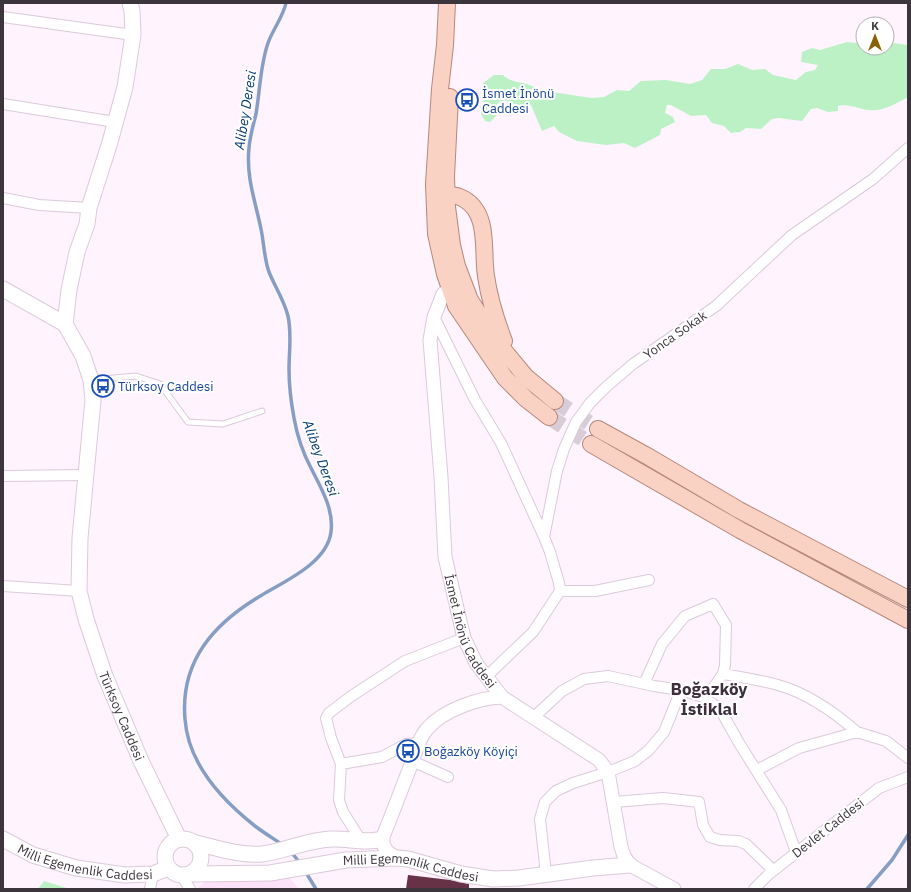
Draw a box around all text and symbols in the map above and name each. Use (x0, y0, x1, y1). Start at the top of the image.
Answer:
north arrow (855, 16, 895, 56)
text: K (871, 19, 879, 33)
water label: Alibey Deresi (230, 69, 260, 152)
place label: İsmet İnönü Caddesi (482, 85, 554, 117)
bus stop icon: İsmet İnönü Caddesi (454, 87, 480, 113)
street label: Yonca Sokak (640, 307, 710, 363)
bus stop icon: Türksoy Caddesi (90, 373, 116, 399)
place label: Türksoy Caddesi (118, 378, 214, 395)
water label: Alibey Deresi (299, 416, 343, 499)
street label: İsmet İnönü Caddesi (441, 572, 500, 691)
street label: Türksoy Caddesi (95, 669, 148, 763)
district label: Boğazköy İstiklal (671, 678, 747, 720)
bus stop icon: Boğazköy Köyiçi (395, 738, 421, 764)
place label: Boğazköy Köyiçi (424, 743, 518, 760)
street label: Devlet Caddesi (788, 794, 868, 862)
street label: Milli Egemenlik Caddesi (15, 840, 153, 884)
street label: Milli Egemenlik Caddesi (343, 849, 480, 885)

